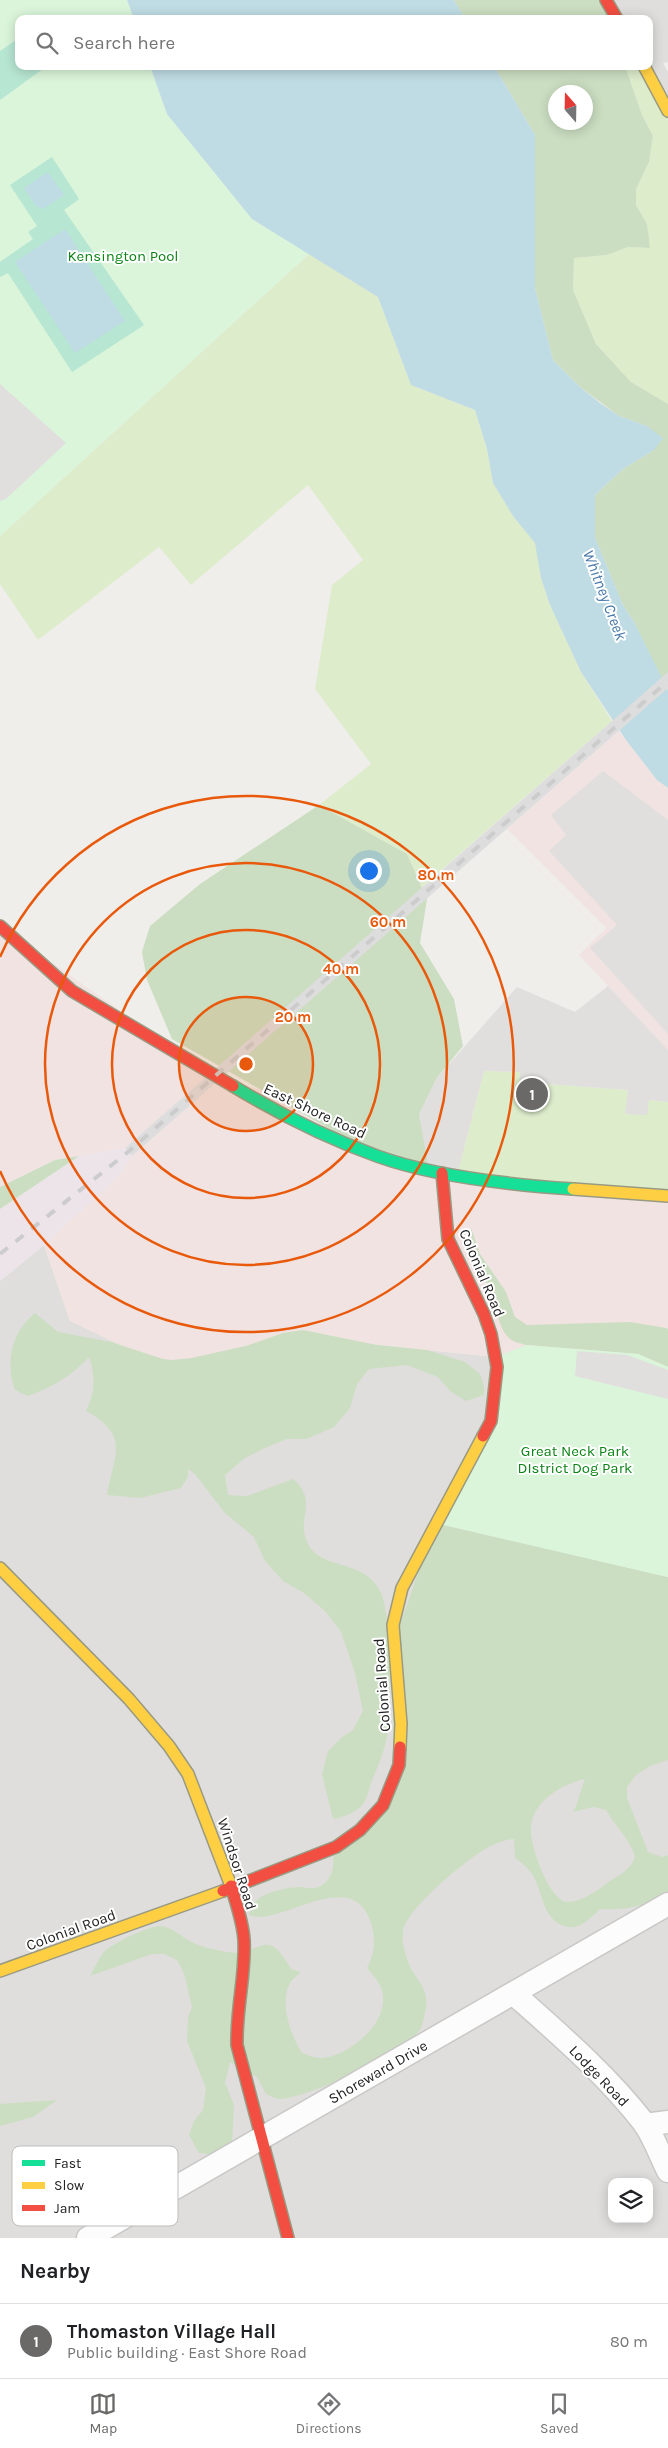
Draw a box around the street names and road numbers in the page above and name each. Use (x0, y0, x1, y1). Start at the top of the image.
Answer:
street label: East Shore Road (261, 1079, 369, 1143)
street label: Colonial Road (455, 1226, 509, 1320)
street label: Colonial Road (370, 1638, 394, 1732)
street label: Windsor Road (214, 1816, 260, 1912)
street label: Colonial Road (24, 1905, 118, 1955)
street label: Shoreward Drive (325, 2036, 431, 2108)
street label: Lodge Road (565, 2042, 633, 2110)

